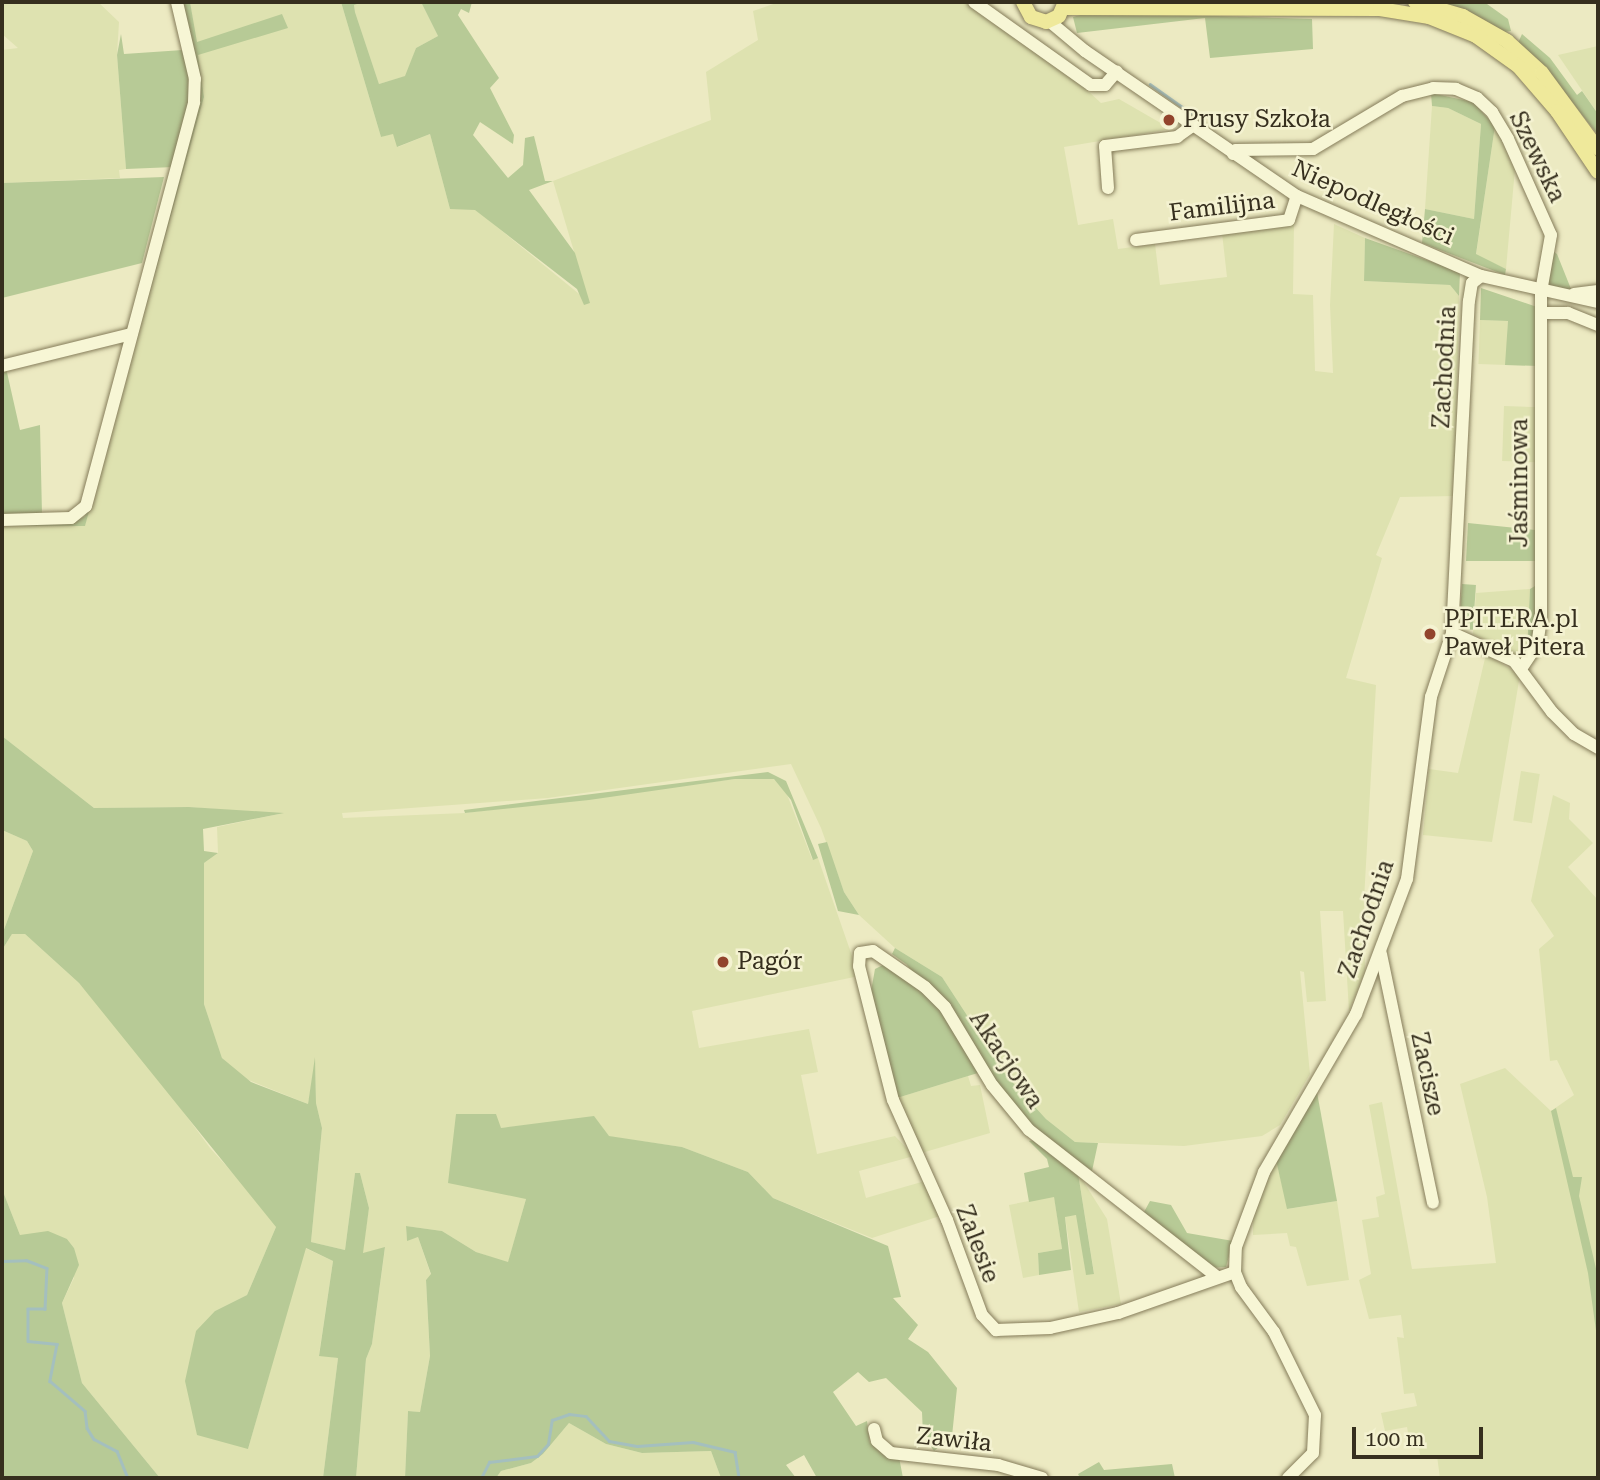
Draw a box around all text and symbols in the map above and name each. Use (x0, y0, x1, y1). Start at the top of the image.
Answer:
place label: Prusy Szkoła (1183, 106, 1331, 134)
street label: Szewska (1503, 107, 1571, 207)
marker: Prusy Szkoła (1161, 112, 1177, 128)
street label: Niepodległości (1287, 154, 1459, 252)
street label: Familijna (1167, 186, 1277, 228)
street label: Zachodnia (1427, 305, 1463, 429)
street label: Jaśminowa (1506, 418, 1534, 548)
place label: PPITERA.pl Paweł Pitera (1444, 606, 1585, 662)
marker: PPITERA.pl Paweł Pitera (1422, 626, 1438, 642)
street label: Zachodnia (1333, 856, 1401, 982)
place label: Pagór (737, 948, 802, 976)
marker: Pagór (715, 954, 731, 970)
street label: Akacjowa (963, 1006, 1049, 1114)
street label: Zacisze (1404, 1030, 1450, 1118)
street label: Zalesie (949, 1201, 1005, 1287)
scale bar (1355, 1414, 1486, 1458)
street label: Zawiła (915, 1422, 993, 1458)
text: 100 m (1365, 1427, 1425, 1451)

